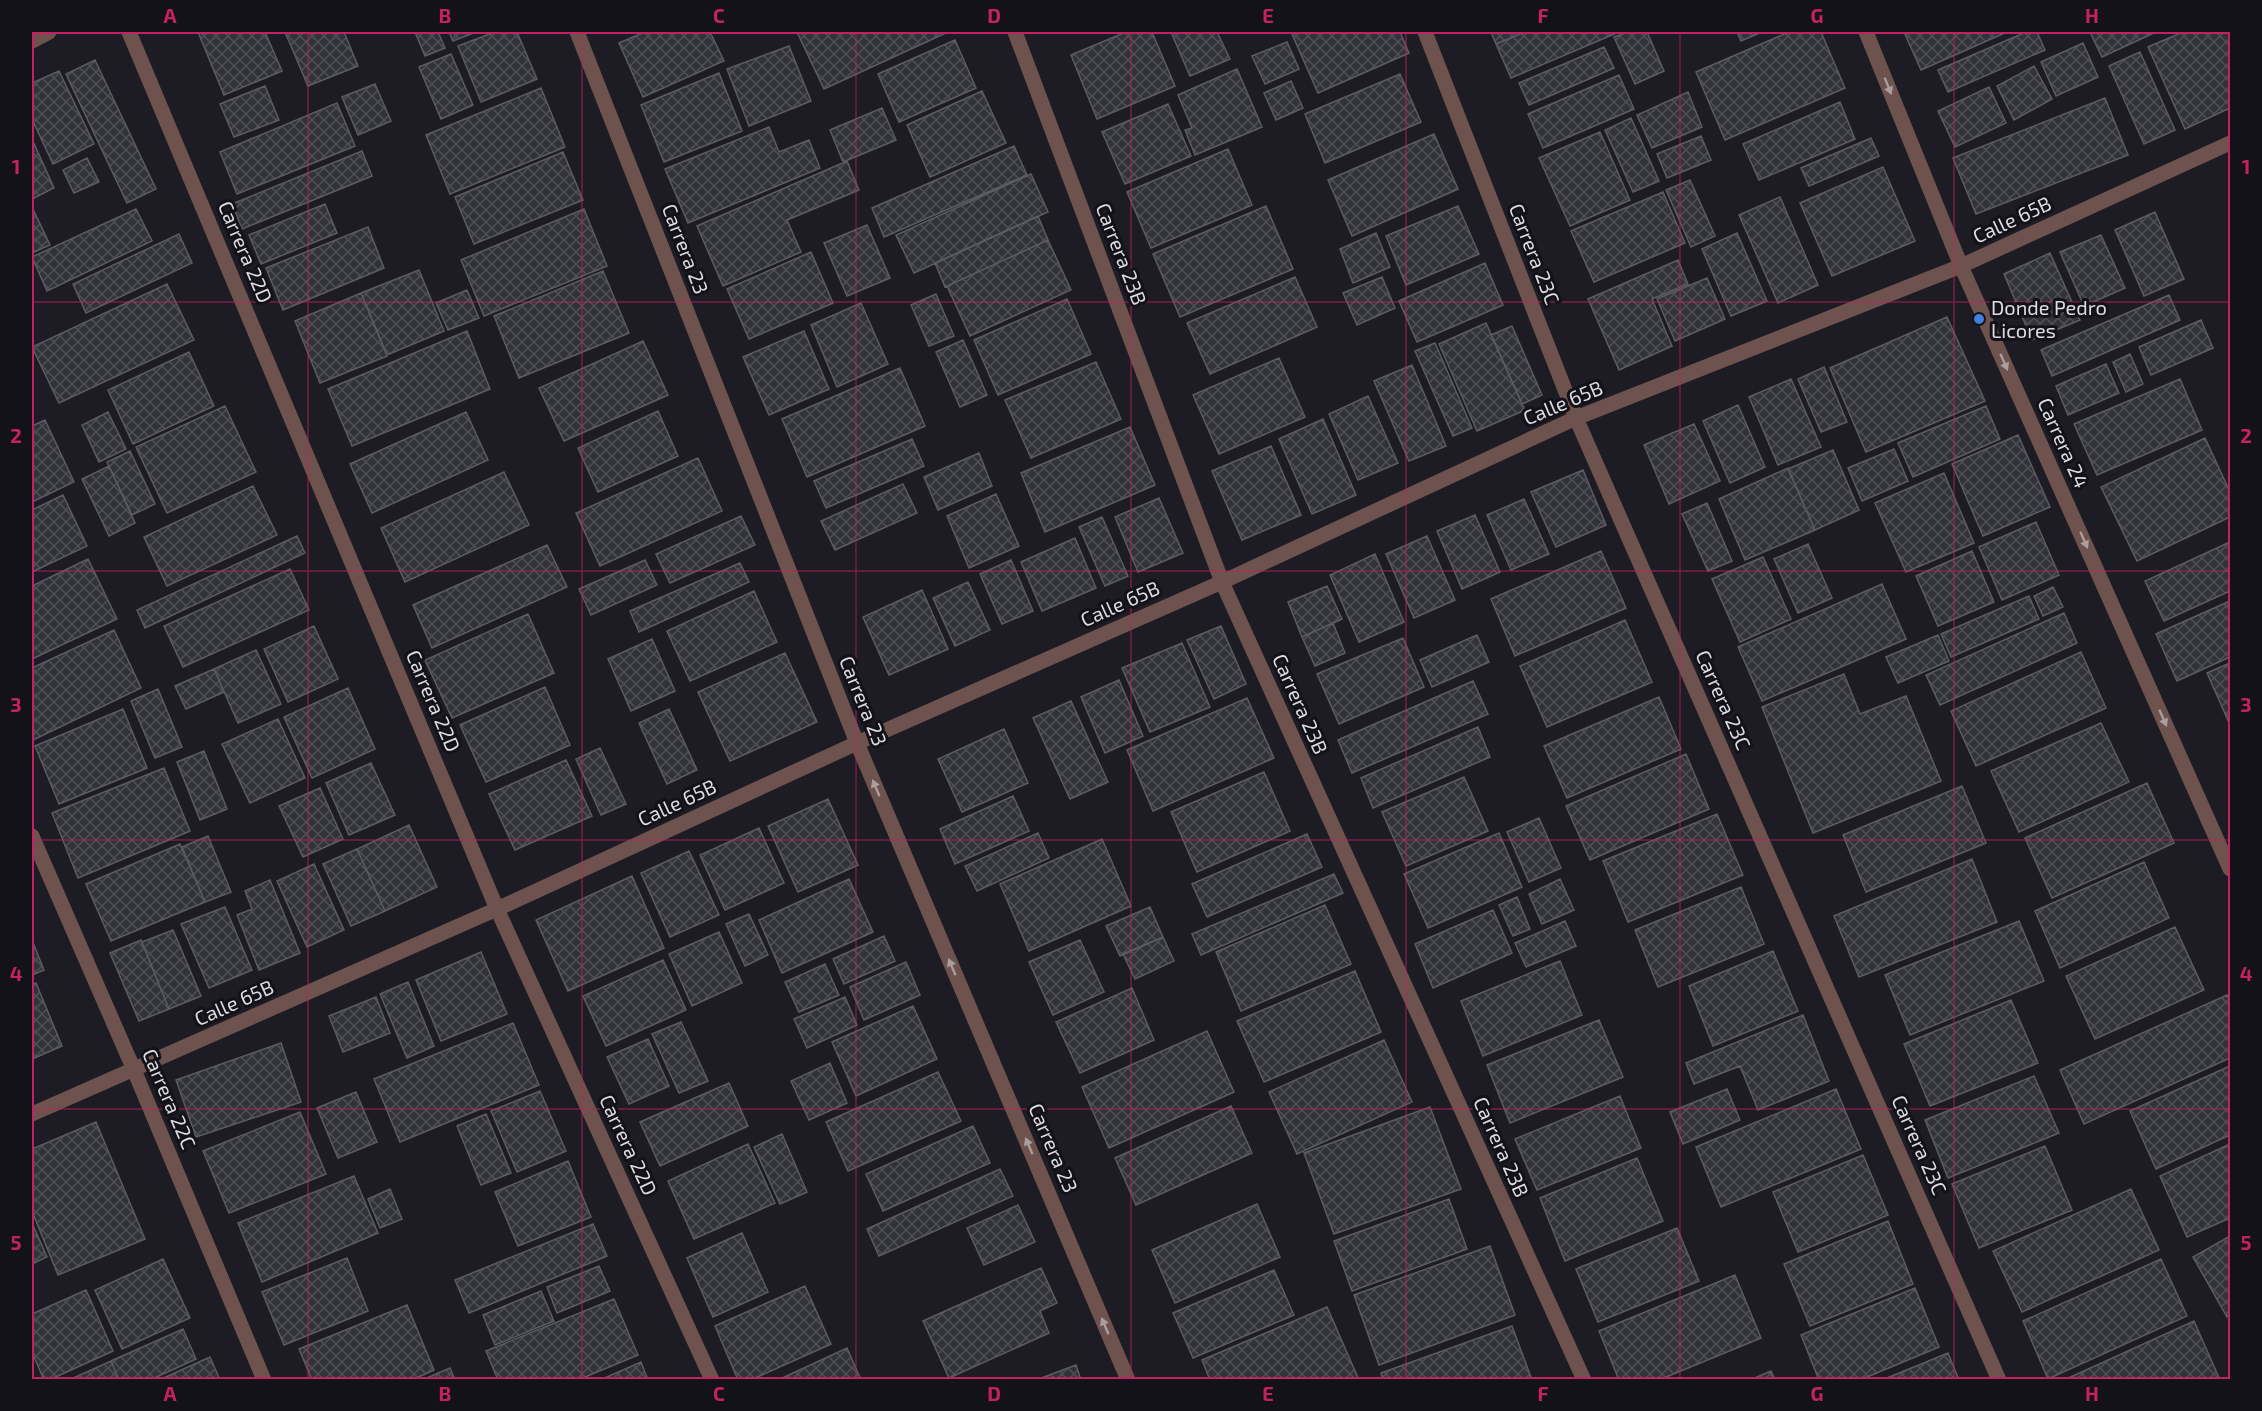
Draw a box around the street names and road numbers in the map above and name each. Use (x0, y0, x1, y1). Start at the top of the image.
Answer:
street label: Calle 65B (1968, 190, 2055, 248)
street label: Carrera 22D (214, 197, 278, 306)
street label: Carrera 23B (1092, 199, 1152, 308)
street label: Carrera 23 (658, 200, 714, 297)
street label: Carrera 23C (1505, 200, 1565, 307)
street label: Calle 65B (1519, 375, 1606, 430)
street label: Carrera 24 (2033, 394, 2094, 491)
street label: Calle 65B (1076, 575, 1163, 631)
street label: Carrera 22D (402, 646, 466, 755)
street label: Carrera 23C (1691, 646, 1756, 753)
street label: Carrera 23B (1268, 650, 1334, 757)
street label: Carrera 23 (835, 652, 893, 749)
street label: Calle 65B (633, 773, 720, 831)
street label: Calle 65B (190, 974, 277, 1030)
street label: Carrera 22C (138, 1045, 202, 1152)
street label: Carrera 22D (595, 1091, 663, 1199)
street label: Carrera 23C (1887, 1091, 1952, 1198)
street label: Carrera 23B (1469, 1093, 1535, 1200)
street label: Carrera 23 (1024, 1099, 1083, 1196)

